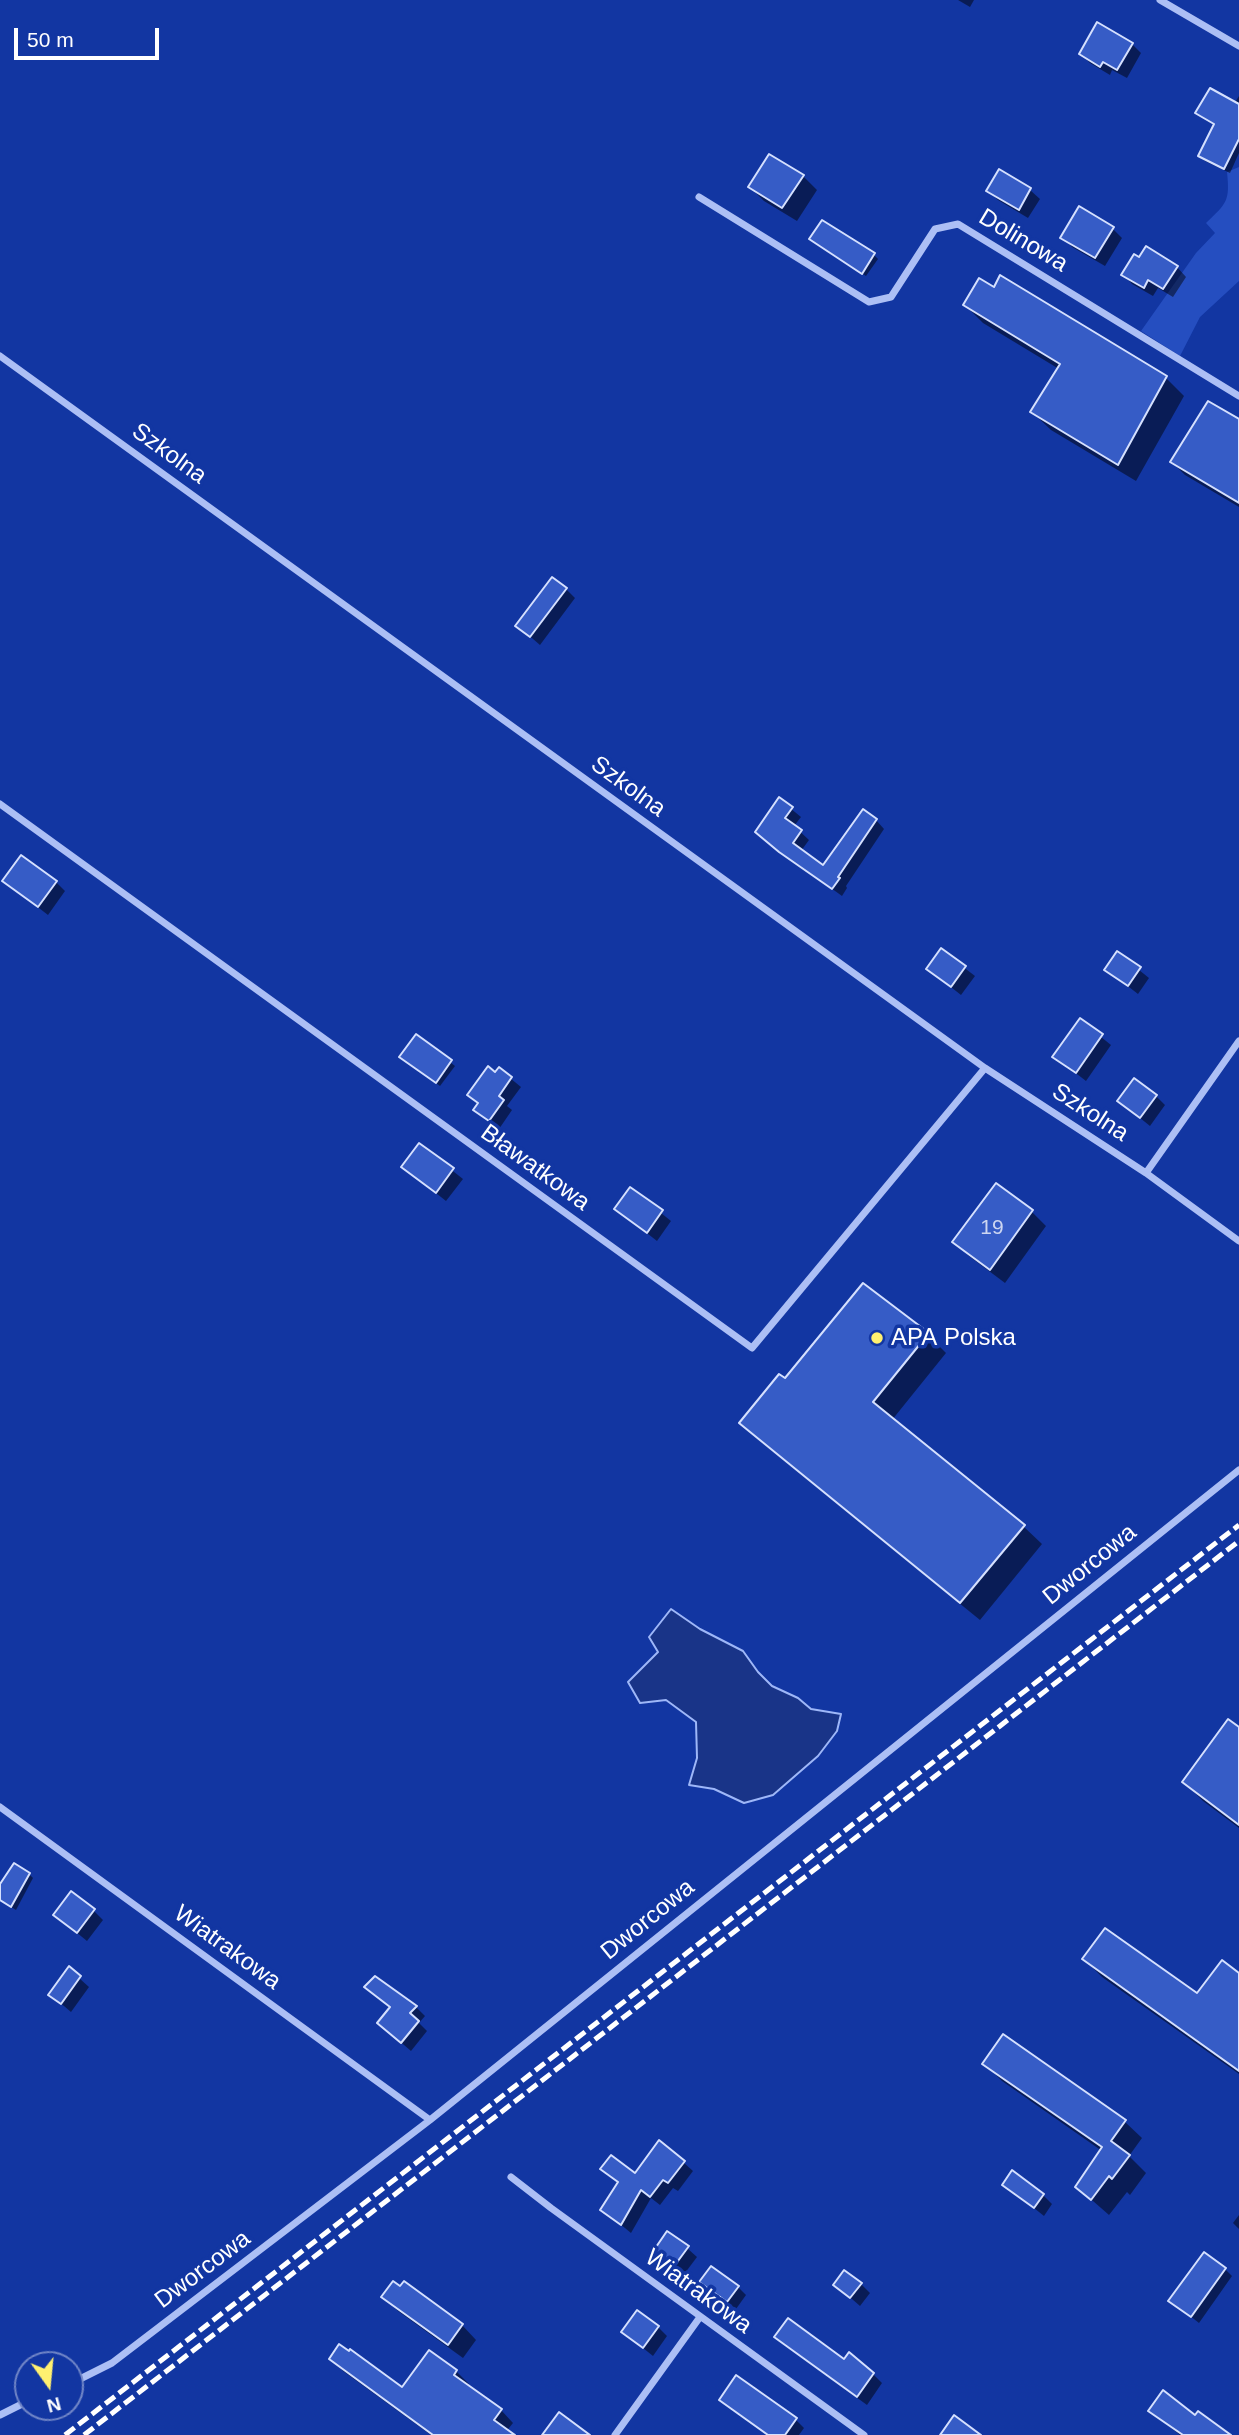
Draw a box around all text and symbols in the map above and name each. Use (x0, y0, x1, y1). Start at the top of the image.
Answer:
scale bar (18, 14, 163, 58)
text: 50 m (27, 28, 74, 51)
street label: Dolinowa (973, 203, 1073, 279)
street label: Szkolna (126, 417, 212, 491)
street label: Szkolna (585, 750, 671, 824)
street label: Szkolna (1046, 1078, 1134, 1148)
street label: Bławatkowa (475, 1119, 595, 1217)
house number: 19 (980, 1215, 1004, 1241)
place label: APA Polska (891, 1324, 1016, 1352)
marker: APA Polska (869, 1330, 885, 1346)
street label: Dworcowa (1037, 1519, 1143, 1611)
street label: Dworcowa (595, 1874, 701, 1966)
street label: Wiatrakowa (168, 1900, 286, 1996)
street label: Dworcowa (150, 2225, 256, 2315)
street label: Wiatrakowa (639, 2244, 757, 2340)
north arrow (14, 2351, 84, 2421)
text: N (45, 2393, 63, 2417)

